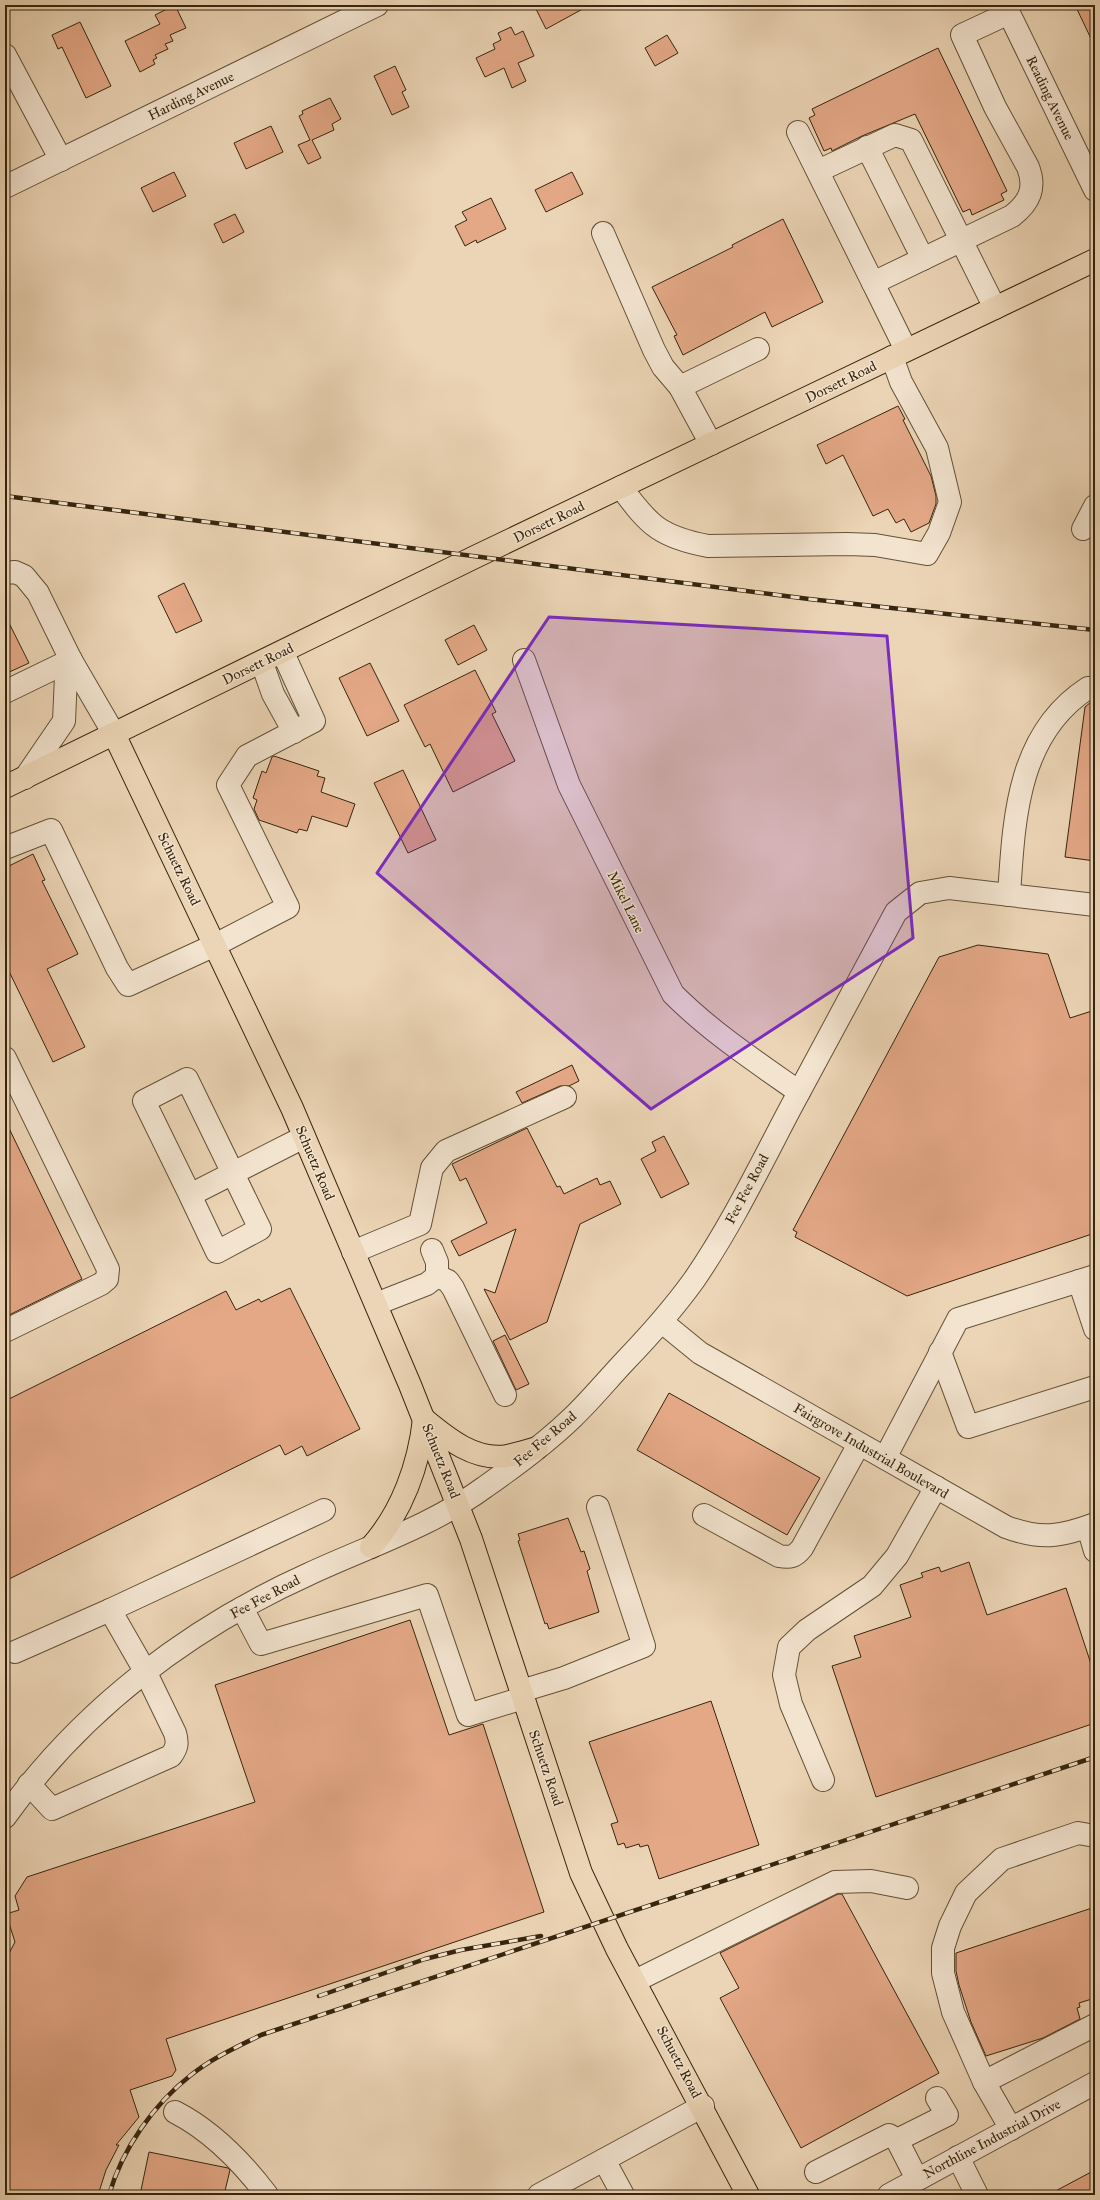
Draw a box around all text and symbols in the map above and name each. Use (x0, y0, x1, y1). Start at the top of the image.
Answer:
street label: Reading Avenue (1022, 53, 1078, 143)
street label: Harding Avenue (145, 68, 237, 124)
street label: Dorsett Road (803, 357, 879, 407)
street label: Dorsett Road (511, 497, 587, 547)
street label: Dorsett Road (220, 639, 296, 689)
street label: Schuetz Road (154, 830, 204, 908)
street label: Mikel Lane (604, 868, 648, 936)
street label: Schuetz Road (292, 1123, 338, 1203)
street label: Fee Fee Road (721, 1151, 773, 1227)
street label: Fairgrove Industrial Boulevard (790, 1400, 952, 1502)
street label: Fee Fee Road (510, 1408, 580, 1470)
street label: Schuetz Road (418, 1421, 464, 1501)
street label: Fee Fee Road (227, 1571, 303, 1623)
street label: Schuetz Road (525, 1728, 567, 1808)
street label: Schuetz Road (653, 2023, 705, 2101)
street label: Northline Industrial Drive (920, 2095, 1064, 2182)

